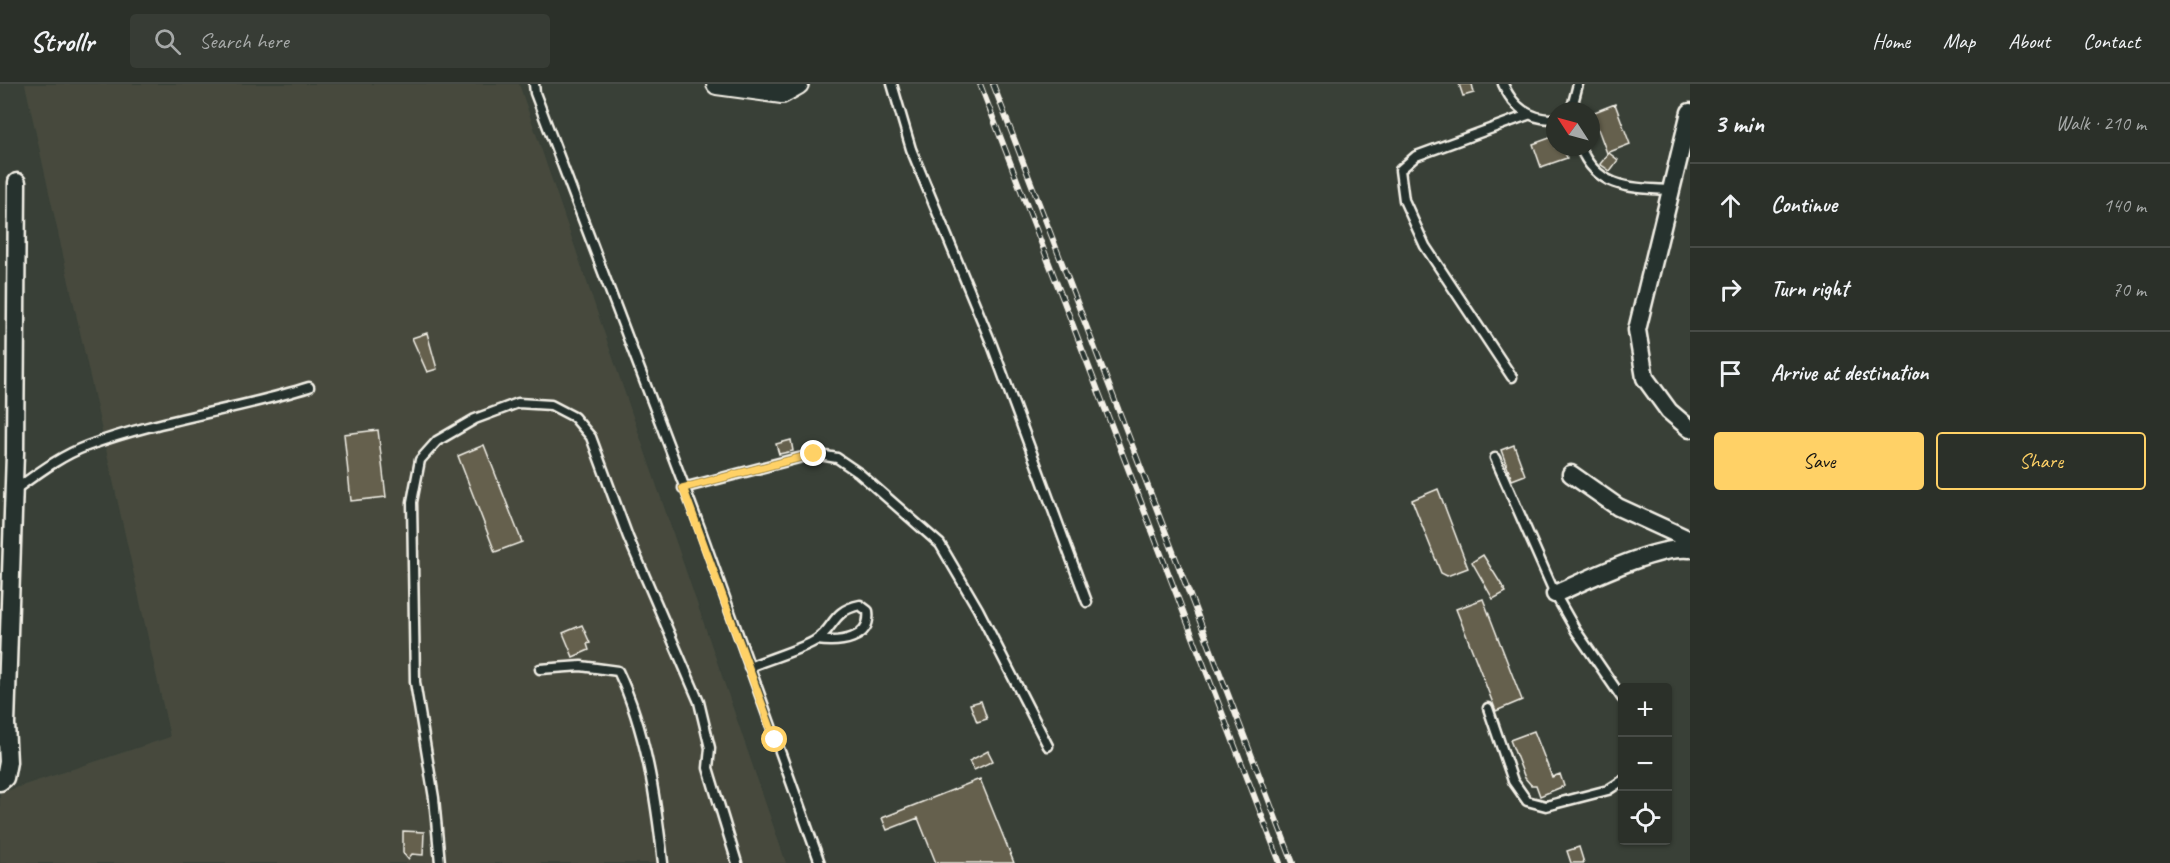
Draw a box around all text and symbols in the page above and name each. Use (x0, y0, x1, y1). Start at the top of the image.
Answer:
search box (130, 14, 550, 68)
text: Strollr (30, 24, 94, 59)
icon: search (151, 25, 184, 58)
text: Search here (199, 27, 289, 55)
text: Home (1872, 28, 1910, 54)
text: Map (1943, 28, 1975, 54)
text: About (2008, 28, 2050, 54)
text: Contact (2083, 28, 2140, 54)
north arrow (1546, 102, 1600, 156)
text: 3 min (1714, 107, 1764, 140)
text: Walk · 210 m (2056, 111, 2146, 136)
icon: ahead (1714, 189, 1747, 222)
text: Continue (1771, 191, 1837, 219)
text: 140 m (2103, 193, 2146, 218)
icon: right (1714, 273, 1747, 306)
text: Turn right (1771, 275, 1848, 303)
text: 70 m (2112, 277, 2146, 302)
icon: arrive (1714, 357, 1747, 390)
text: Arrive at destination (1771, 359, 1928, 387)
button: Save (1714, 432, 1924, 490)
button: Share (1936, 432, 2146, 490)
route end (800, 440, 826, 466)
map controls (1618, 683, 1672, 845)
button: + (1618, 683, 1672, 737)
route start (761, 726, 787, 752)
button: − (1618, 737, 1672, 791)
button: locate (1618, 791, 1672, 845)

